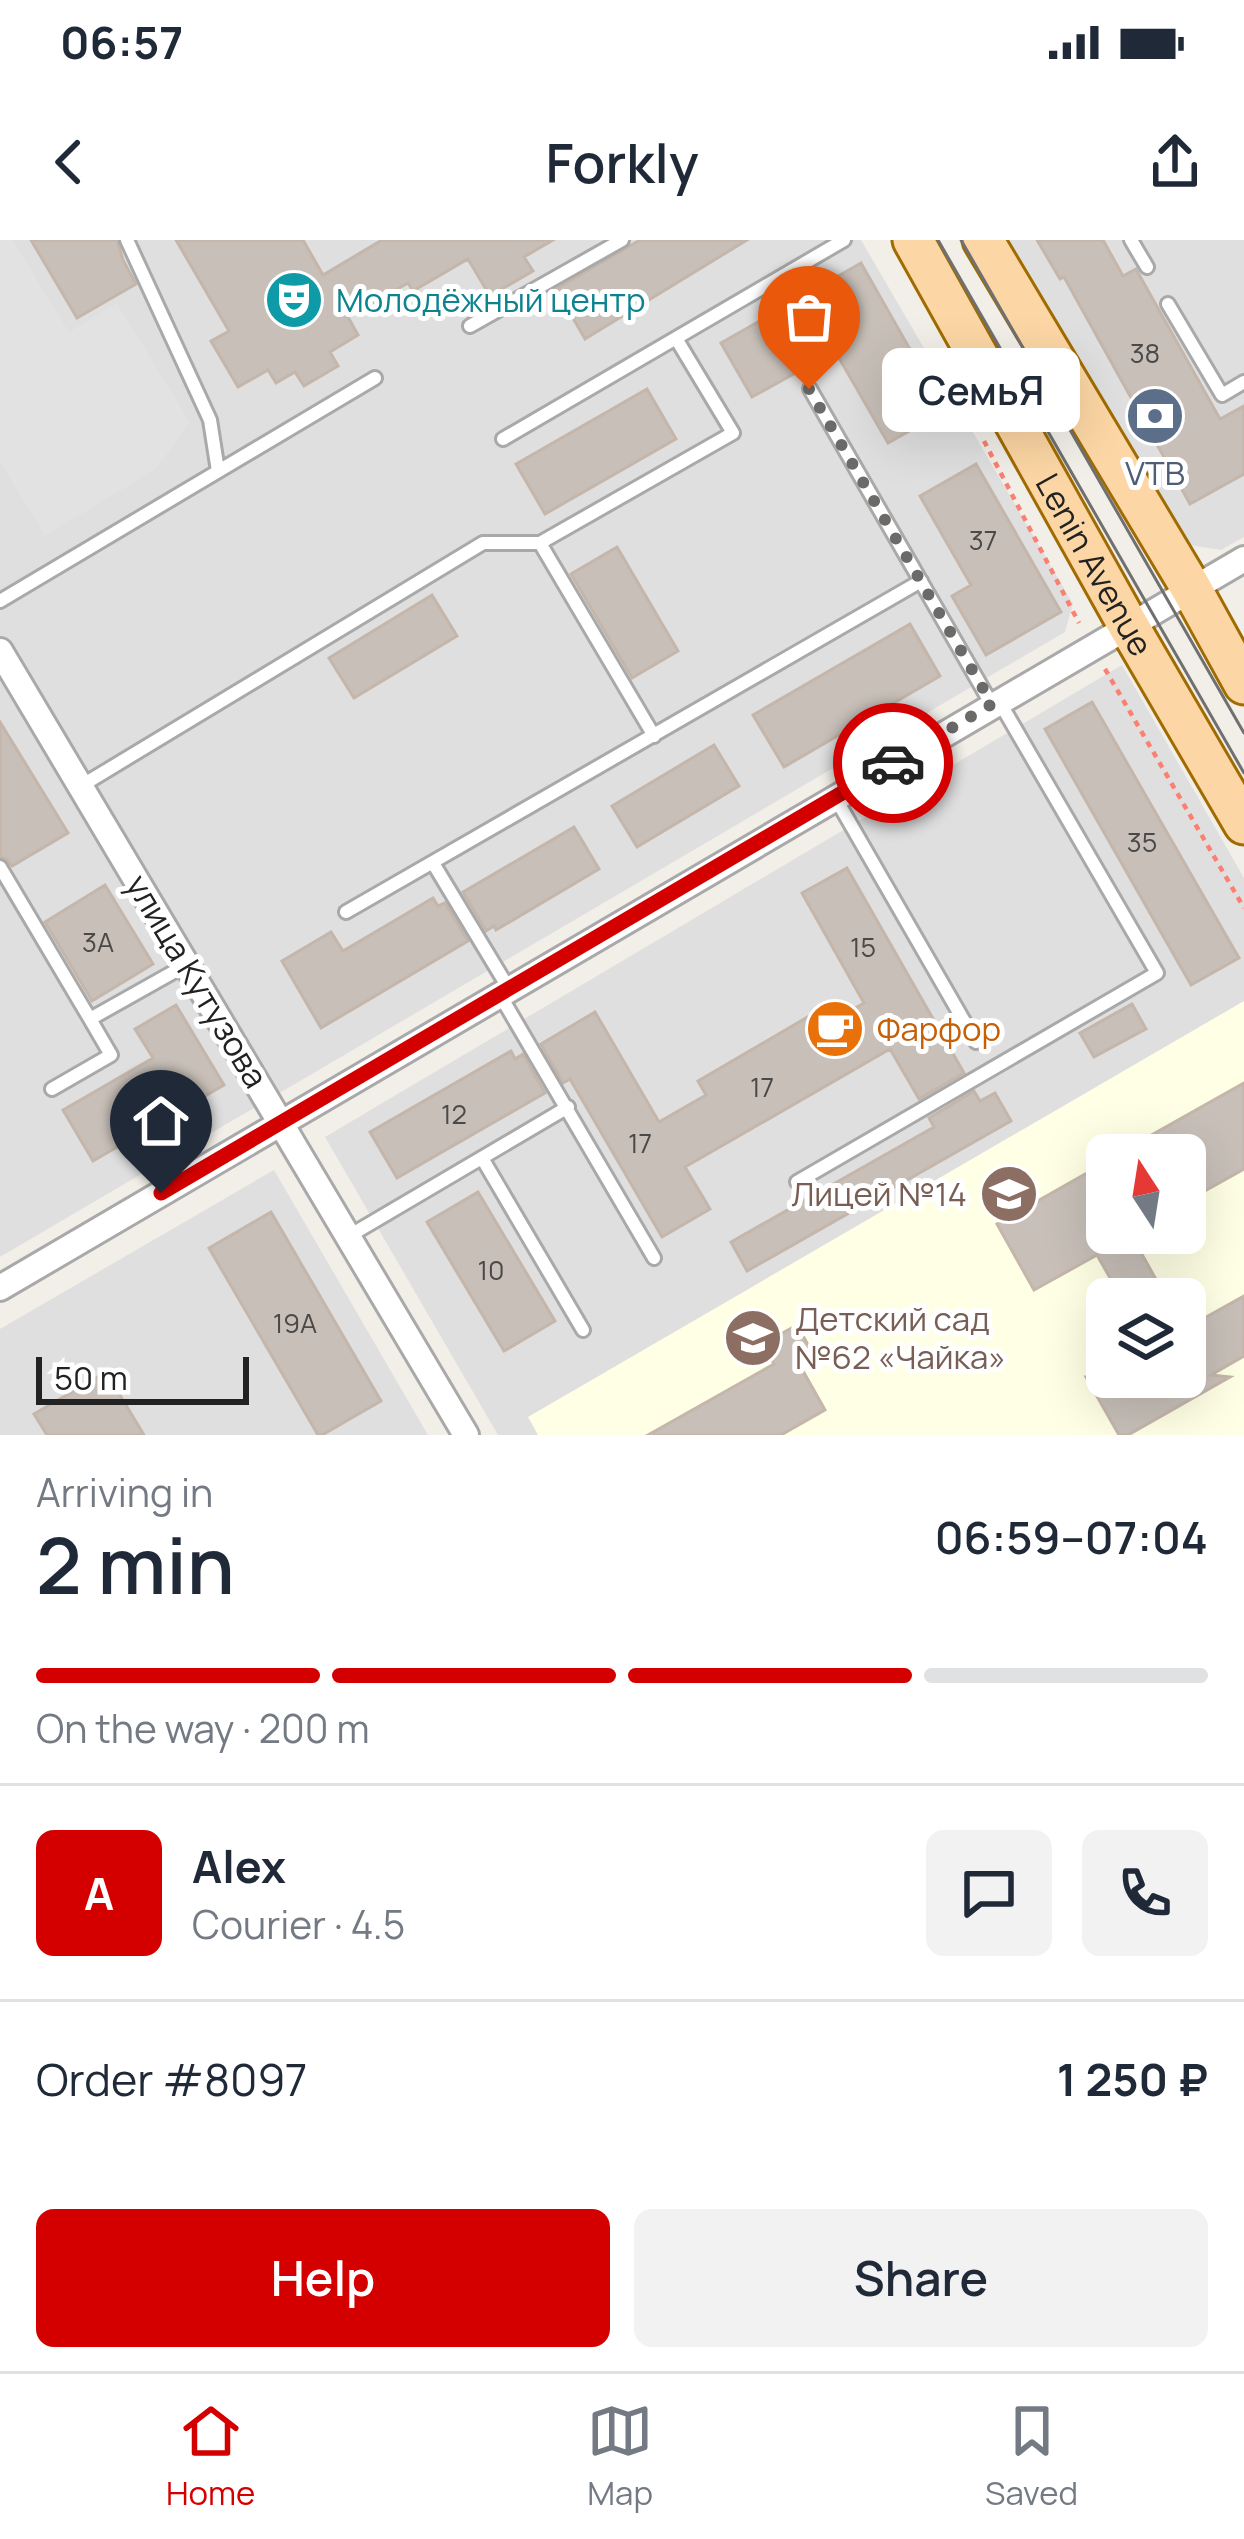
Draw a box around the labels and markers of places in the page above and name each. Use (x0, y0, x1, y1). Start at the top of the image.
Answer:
pin (758, 266, 860, 389)
theatre icon: Молодёжный центр (263, 269, 325, 331)
place label: Молодёжный центр (336, 277, 646, 322)
callout: СемьЯ (881, 347, 1079, 431)
bank icon: VTB (1124, 385, 1186, 447)
place label: VTB (1125, 450, 1185, 495)
cafe icon: Фарфор (804, 998, 866, 1060)
place label: Фарфор (877, 1006, 1001, 1051)
pin (110, 1070, 212, 1193)
school or university icon: Лицей №14 (978, 1163, 1040, 1225)
place label: Лицей №14 (791, 1171, 967, 1216)
place label: Детский сад №62 «Чайка» (795, 1296, 1006, 1379)
school or university icon: Детский сад №62 «Чайка» (722, 1307, 784, 1369)

